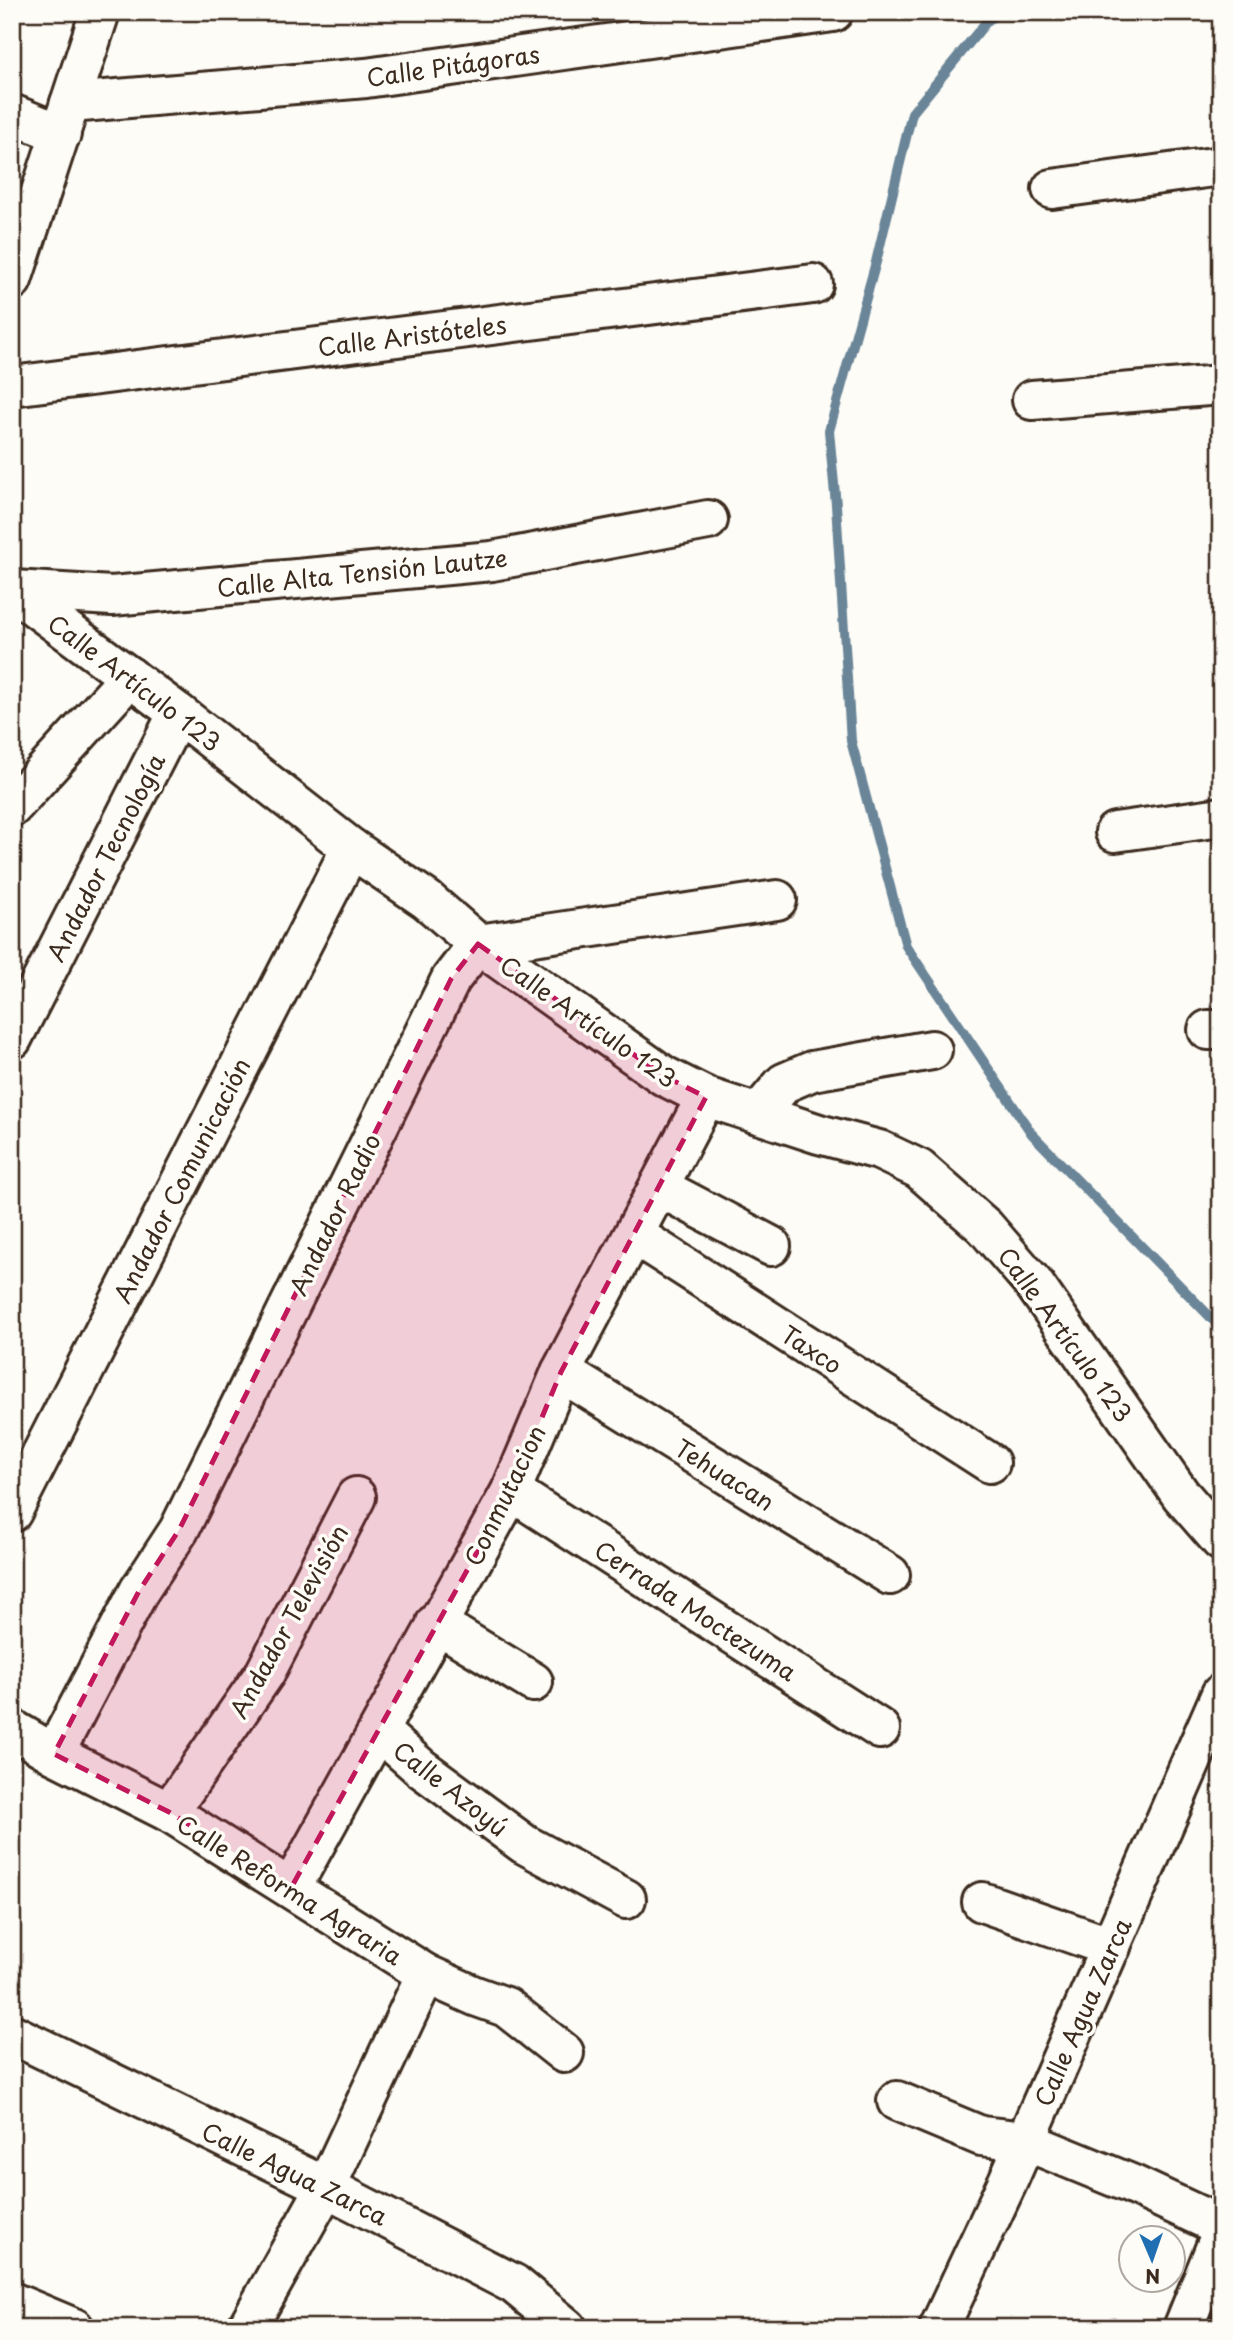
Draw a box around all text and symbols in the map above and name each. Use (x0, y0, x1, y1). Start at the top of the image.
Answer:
street label: Calle Pitágoras (364, 35, 542, 95)
street label: Calle Aristóteles (316, 306, 508, 364)
street label: Calle Alta Tensión Lautze (215, 539, 509, 605)
street label: Calle Artículo 123 (41, 605, 229, 759)
street label: Andador Tecnología (37, 747, 173, 967)
street label: Calle Artículo 123 (493, 946, 685, 1096)
street label: Andador Comunicación (103, 1051, 259, 1309)
street label: Andador Radio (279, 1127, 389, 1301)
street label: Calle Artículo 123 (990, 1239, 1142, 1429)
street label: Taxco (774, 1316, 850, 1382)
street label: Conmutacion (454, 1418, 554, 1572)
street label: Tehuacan (668, 1429, 782, 1519)
street label: Andador Televisión (220, 1518, 356, 1724)
street label: Cerrada Moctezuma (588, 1531, 804, 1689)
street label: Calle Azoyú (386, 1732, 516, 1844)
street label: Calle Reforma Agraria (170, 1805, 410, 1973)
street label: Calle Agua Zarca (1024, 1912, 1140, 2112)
street label: Calle Agua Zarca (196, 2112, 394, 2234)
north arrow (1118, 2224, 1188, 2294)
text: N (1145, 2263, 1161, 2291)

